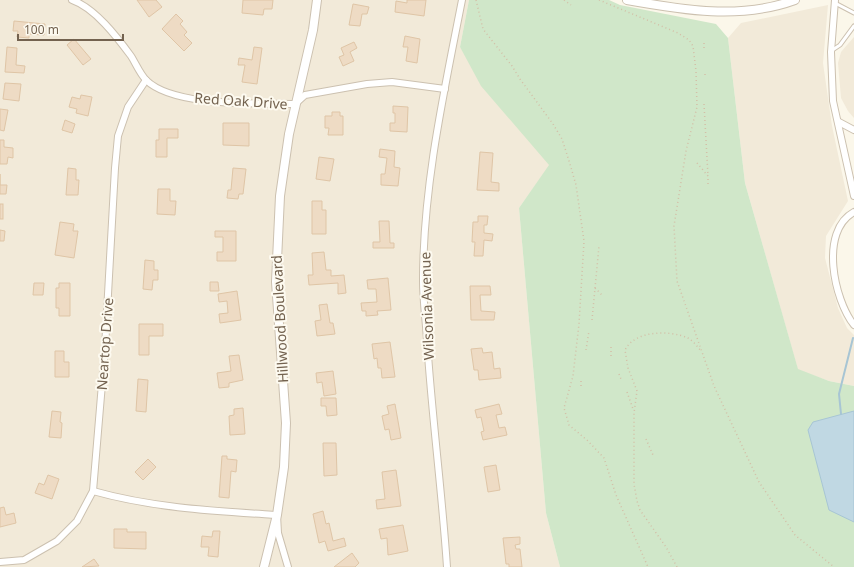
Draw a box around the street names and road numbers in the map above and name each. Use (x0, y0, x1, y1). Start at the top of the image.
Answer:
street label: Red Oak Drive (194, 88, 288, 113)
street label: Wilsonia Avenue (415, 251, 438, 360)
street label: Hillwood Boulevard (267, 255, 292, 383)
street label: Neartop Drive (92, 297, 117, 391)

